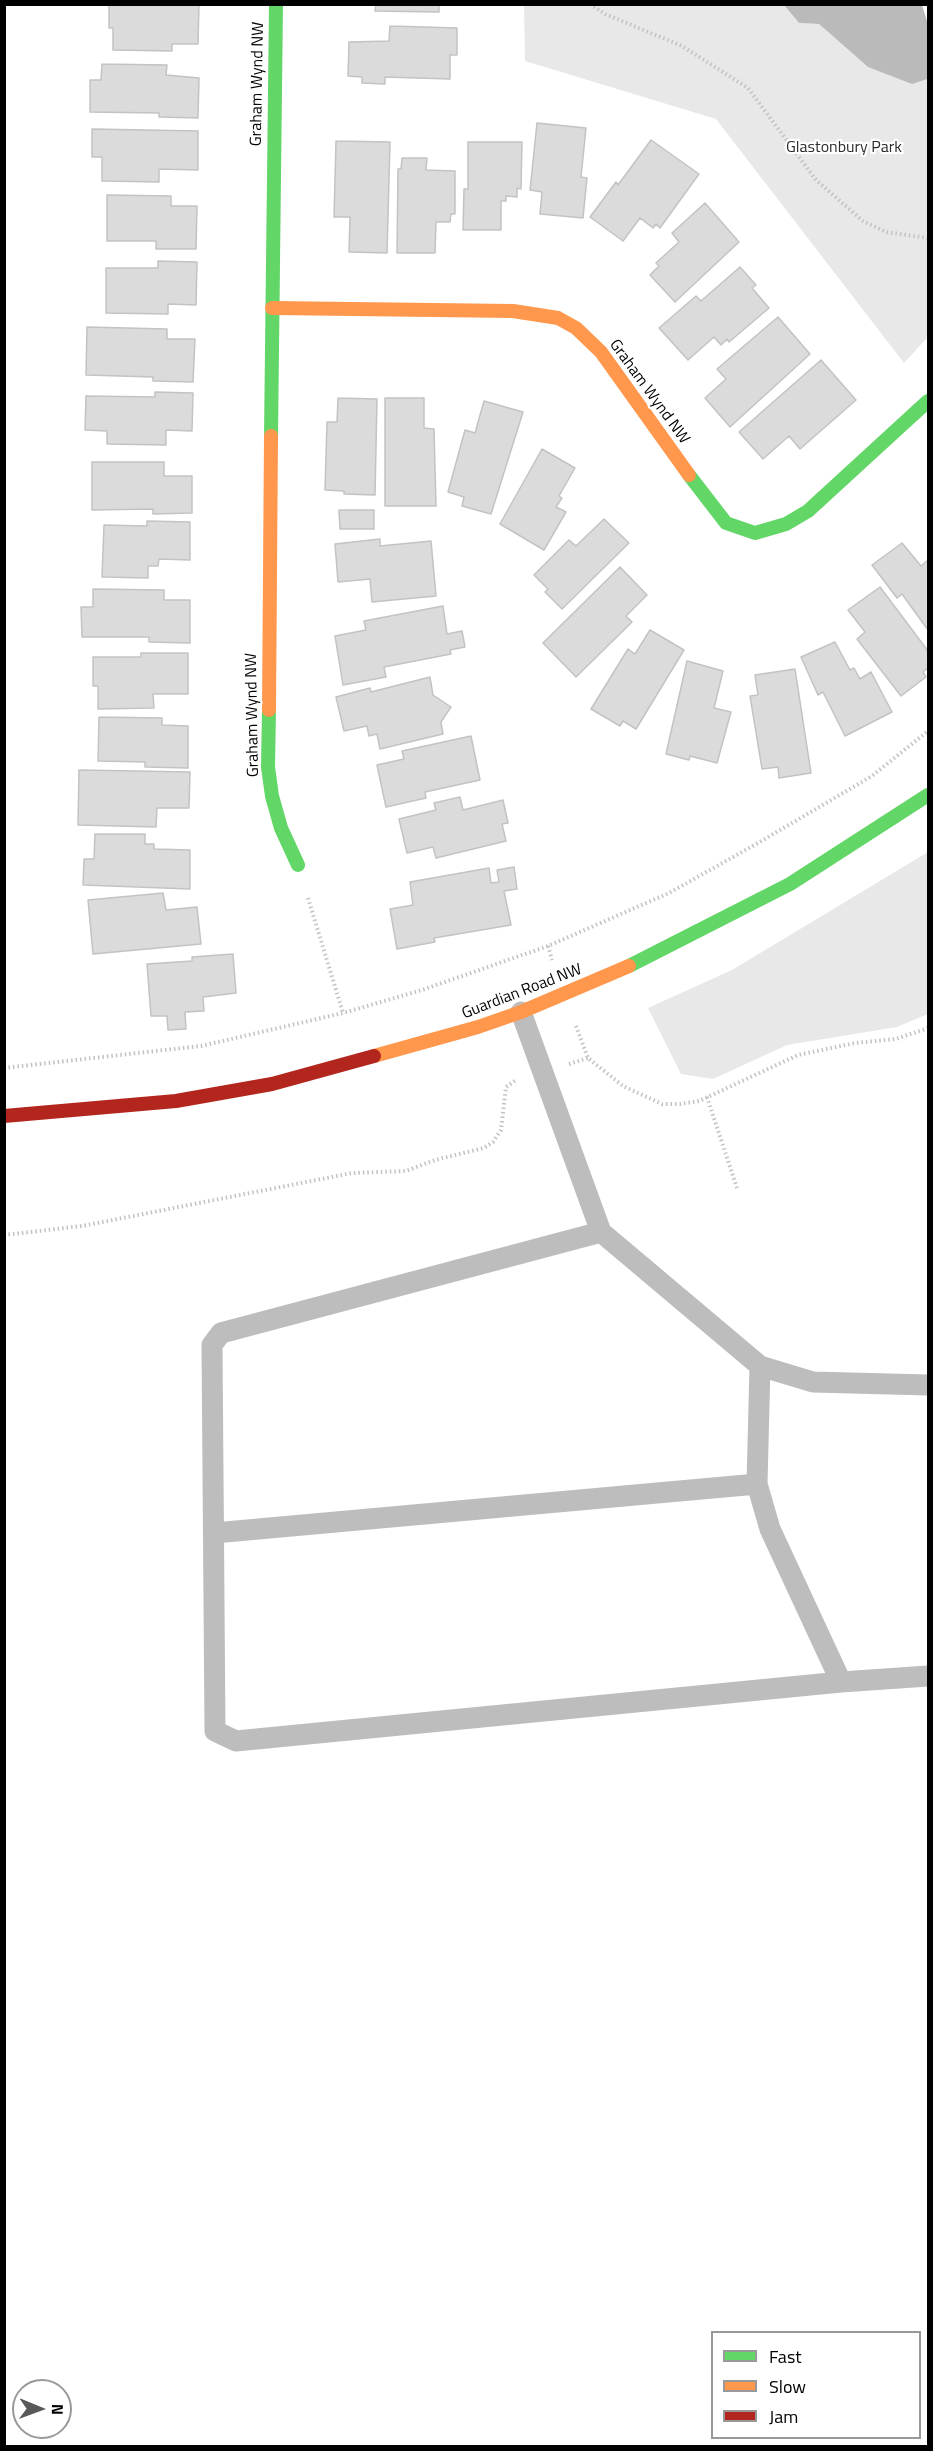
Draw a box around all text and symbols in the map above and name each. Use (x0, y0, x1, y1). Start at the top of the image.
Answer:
street label: Graham Wynd NW (247, 22, 269, 146)
park label: Glastonbury Park (786, 138, 902, 158)
street label: Graham Wynd NW (605, 336, 693, 448)
street label: Graham Wynd NW (242, 653, 264, 777)
street label: Guardian Road NW (459, 960, 585, 1024)
legend (711, 2331, 921, 2439)
text: Fast (769, 2343, 802, 2370)
text: Slow (769, 2373, 806, 2400)
north arrow (12, 2379, 72, 2439)
text: Jam (769, 2403, 798, 2430)
text: N (46, 2404, 70, 2415)

